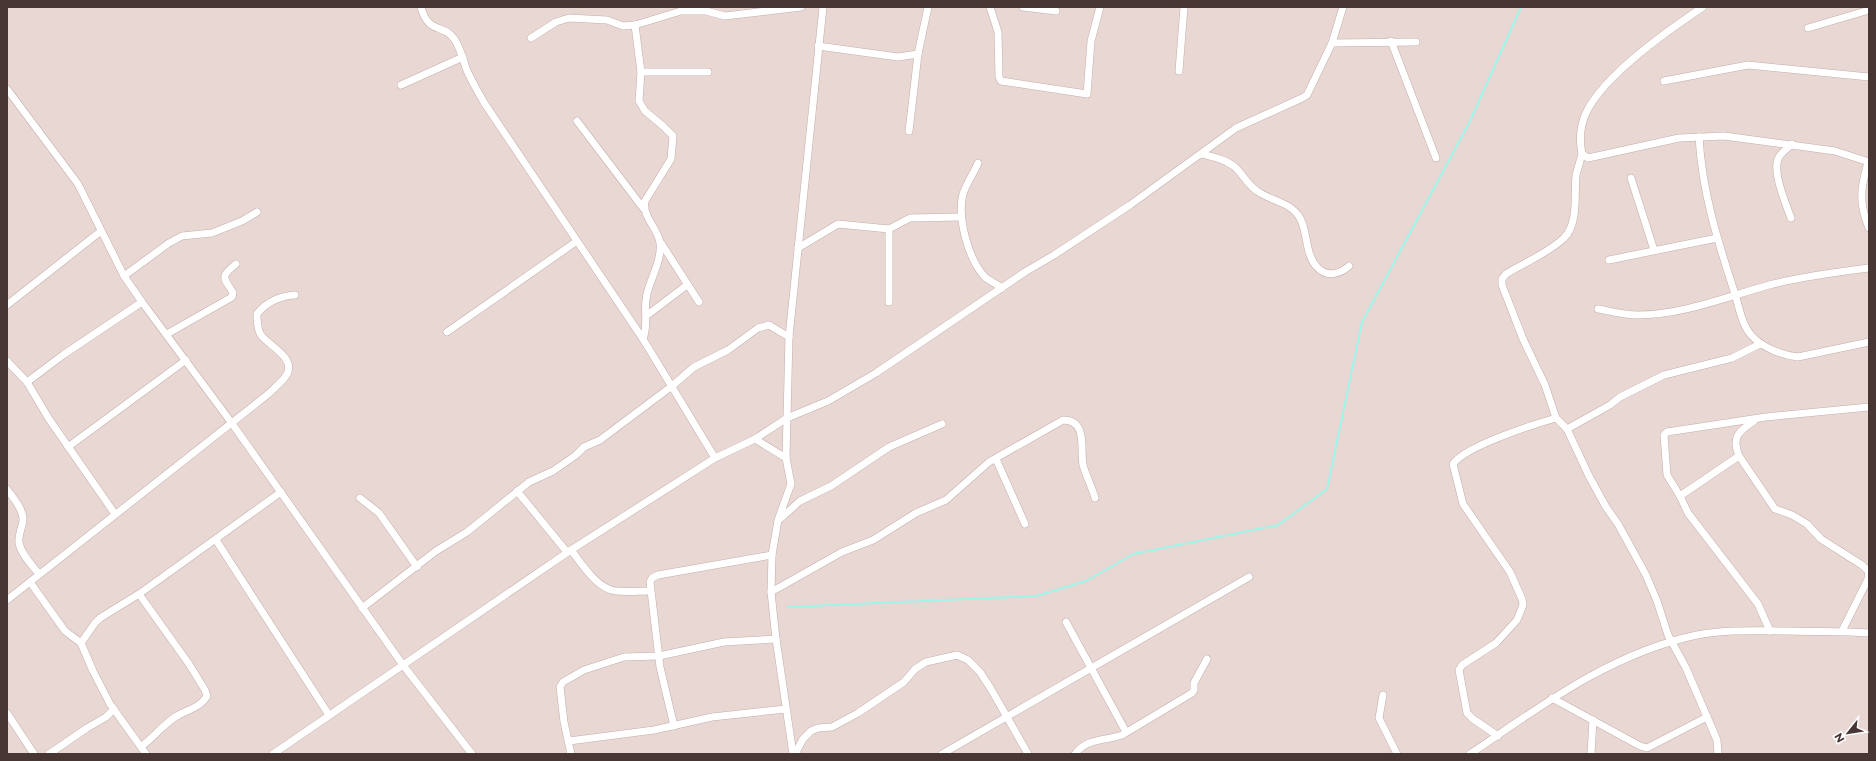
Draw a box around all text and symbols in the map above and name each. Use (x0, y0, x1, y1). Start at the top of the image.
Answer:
north arrow (1828, 713, 1868, 753)
text: N (1831, 731, 1848, 745)

